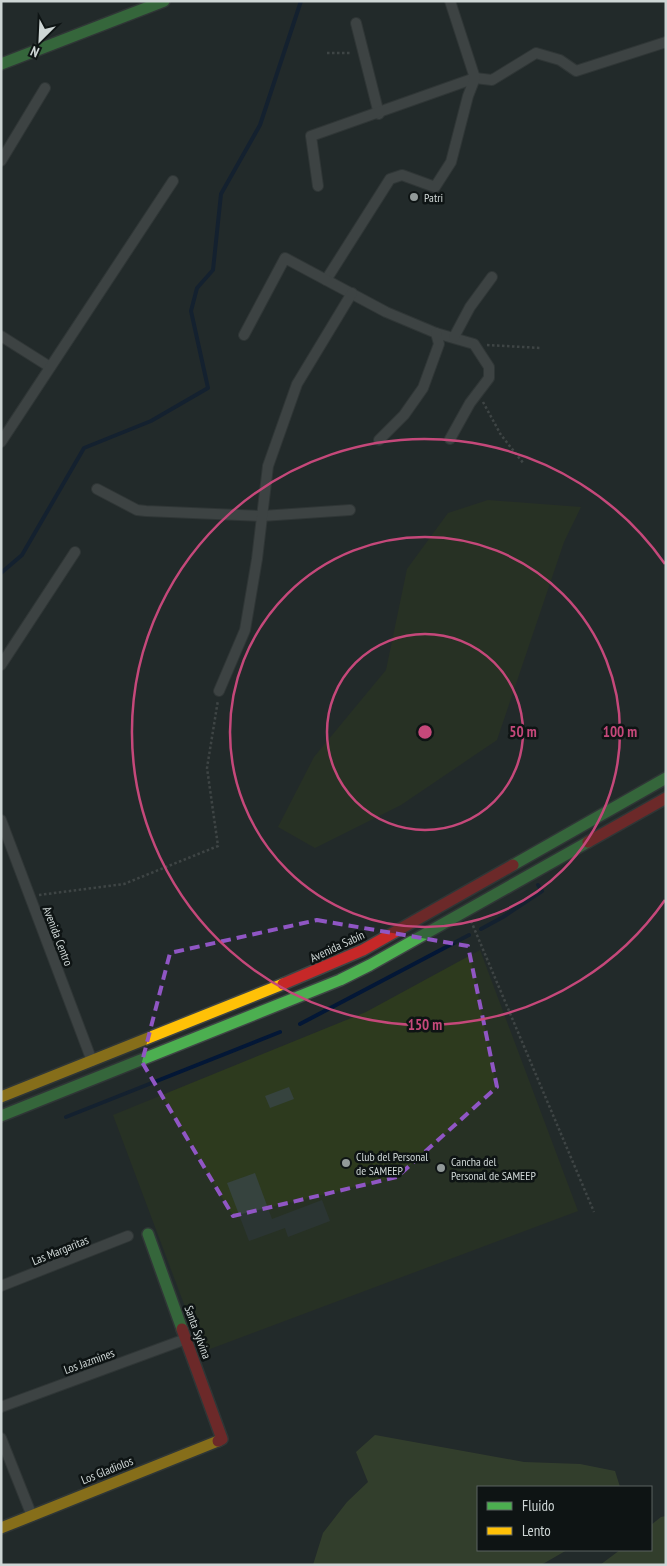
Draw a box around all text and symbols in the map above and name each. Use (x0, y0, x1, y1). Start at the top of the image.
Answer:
north arrow (15, 15, 65, 65)
text: N (28, 42, 42, 62)
place label: Patri (424, 190, 443, 205)
marker: Patri (408, 191, 420, 203)
text: 50 m (509, 722, 537, 741)
text: 100 m (603, 722, 637, 741)
centre of rings (416, 723, 434, 741)
street label: Avenida Centro (40, 904, 76, 968)
street label: Avenida Sabín (307, 927, 367, 965)
text: 150 m (408, 1015, 442, 1034)
place label: Club del Personal de SAMEEP (356, 1149, 428, 1178)
place label: Cancha del Personal de SAMEEP (451, 1154, 536, 1183)
marker: Club del Personal de SAMEEP (340, 1157, 352, 1169)
marker: Cancha del Personal de SAMEEP (435, 1162, 447, 1174)
street label: Las Margaritas (29, 1232, 91, 1268)
street label: Santa Sylvina (181, 1303, 215, 1361)
street label: Los Jazmines (62, 1345, 116, 1377)
street label: Los Gladiolos (79, 1453, 135, 1487)
legend (477, 1486, 652, 1551)
text: Fluido (522, 1496, 554, 1515)
text: Lento (522, 1521, 551, 1540)

